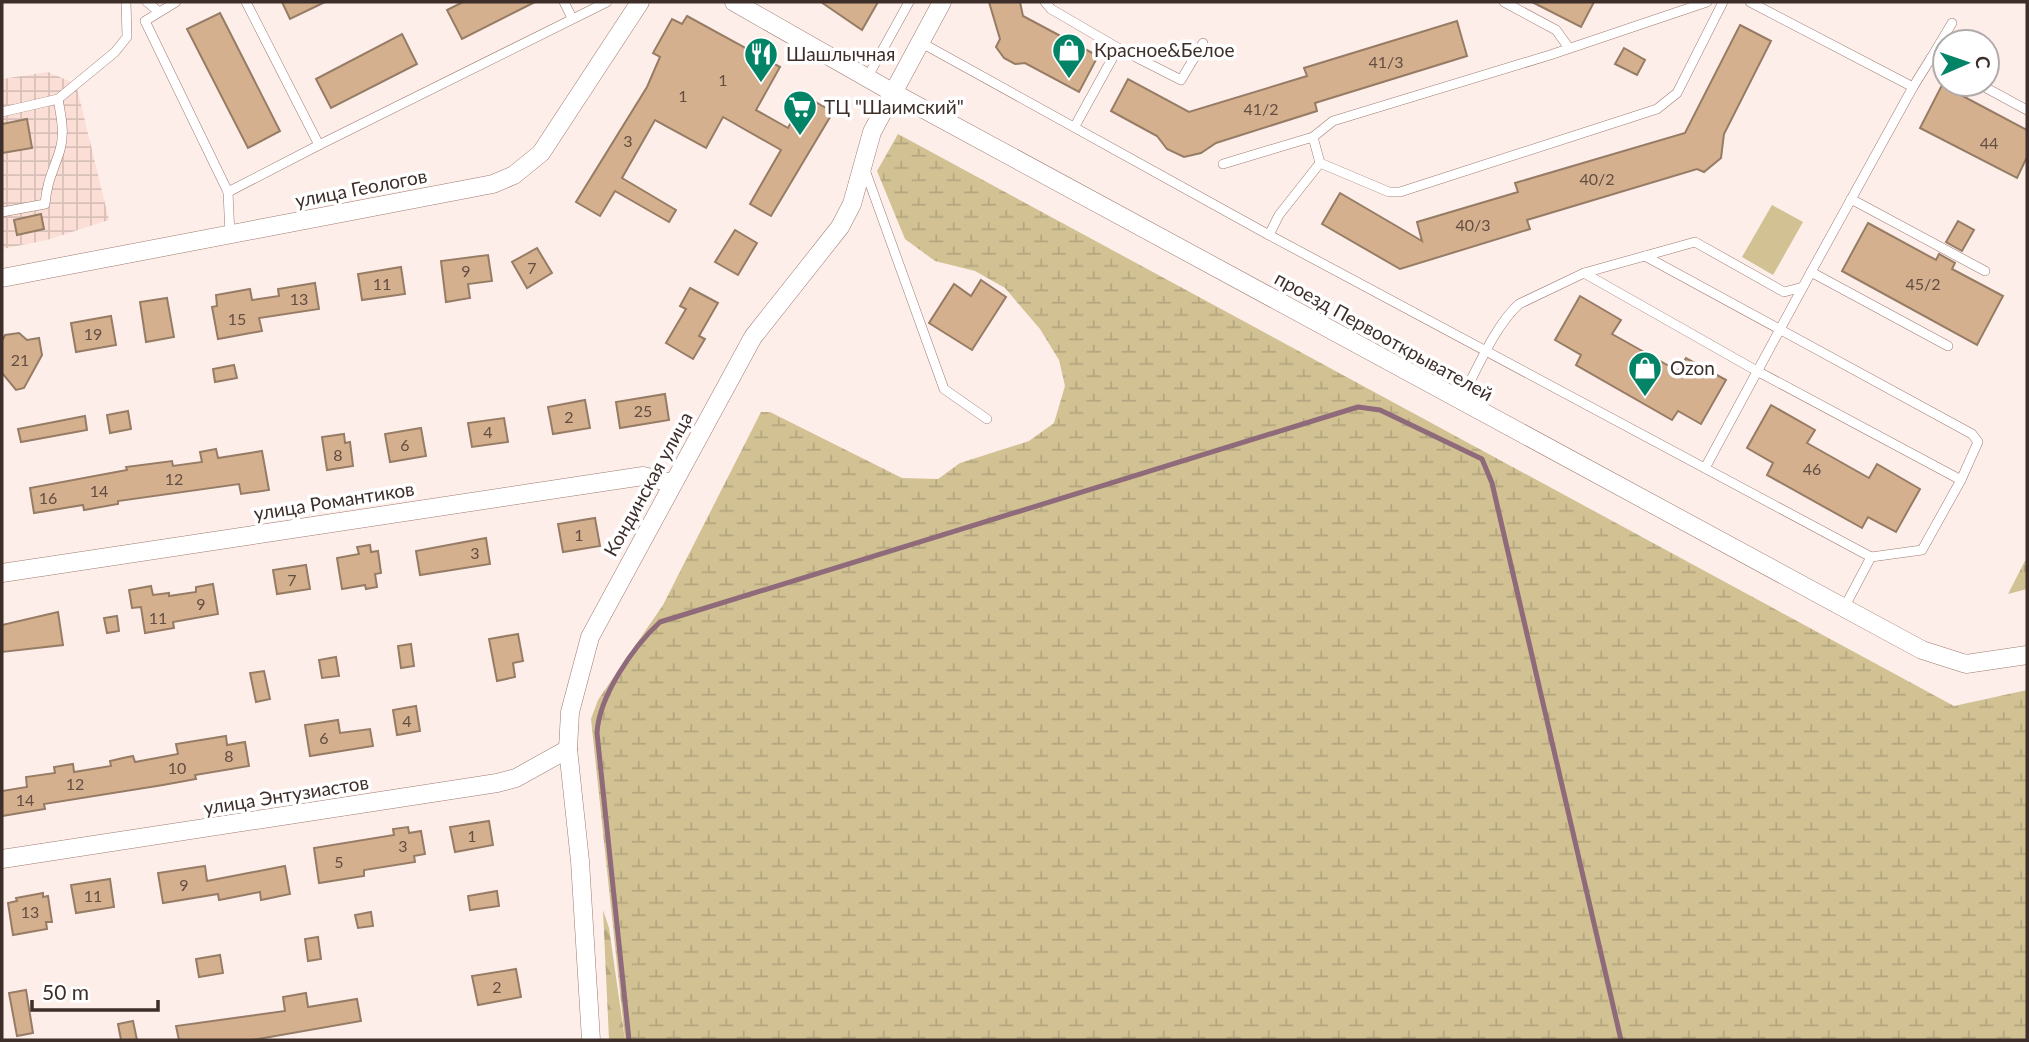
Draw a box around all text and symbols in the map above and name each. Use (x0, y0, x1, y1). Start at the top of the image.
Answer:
north arrow (1931, 28, 2001, 98)
shop icon: Красное&Белое (1050, 31, 1088, 80)
restaurant icon: Шашлычная (742, 35, 780, 84)
place label: Красное&Белое (1094, 38, 1234, 61)
place label: Шашлычная (786, 42, 895, 65)
house number: 41/3 (1368, 52, 1404, 71)
text: С (1972, 56, 1995, 69)
house number: 1 (718, 70, 728, 89)
house number: 1 (678, 86, 688, 105)
supermarket icon: ТЦ "Шаимский" (781, 88, 819, 137)
place label: ТЦ "Шаимский" (824, 95, 964, 118)
house number: 41/2 (1243, 99, 1279, 118)
house number: 3 (623, 131, 633, 150)
house number: 44 (1980, 133, 1998, 152)
street label: улица Геологов (293, 163, 429, 212)
house number: 40/2 (1579, 169, 1615, 188)
house number: 40/3 (1455, 215, 1491, 234)
house number: 7 (527, 258, 537, 277)
house number: 9 (461, 261, 471, 280)
street label: проезд Первооткрывателей (1271, 266, 1497, 405)
house number: 11 (373, 274, 391, 293)
house number: 45/2 (1905, 274, 1941, 293)
house number: 13 (290, 289, 308, 308)
house number: 15 (228, 309, 246, 328)
house number: 19 (84, 324, 102, 343)
shop icon: Ozon (1626, 349, 1664, 398)
house number: 21 (11, 350, 29, 369)
place label: Ozon (1670, 356, 1715, 379)
house number: 25 (634, 401, 652, 420)
house number: 2 (564, 407, 574, 426)
street label: Кондинская улица (598, 408, 697, 560)
house number: 4 (483, 422, 493, 441)
house number: 6 (400, 435, 410, 454)
house number: 8 (333, 445, 343, 464)
house number: 46 (1803, 459, 1821, 478)
house number: 12 (165, 469, 183, 488)
street label: улица Романтиков (252, 476, 416, 525)
house number: 14 (90, 481, 108, 500)
house number: 16 (39, 488, 57, 507)
house number: 1 (574, 525, 584, 544)
house number: 3 (470, 543, 480, 562)
house number: 7 (287, 570, 297, 589)
house number: 9 (196, 594, 206, 613)
house number: 11 (149, 608, 167, 627)
house number: 4 (402, 711, 412, 730)
house number: 6 (319, 728, 329, 747)
house number: 8 (224, 746, 234, 765)
house number: 10 (168, 758, 186, 777)
street label: улица Энтузиастов (202, 770, 370, 819)
house number: 12 (66, 774, 84, 793)
house number: 14 (16, 790, 34, 809)
house number: 1 (467, 826, 477, 845)
house number: 3 (398, 836, 408, 855)
house number: 5 (334, 852, 344, 871)
house number: 9 (179, 875, 189, 894)
house number: 11 (84, 886, 102, 905)
house number: 13 (21, 902, 39, 921)
scale bar (32, 968, 158, 1012)
house number: 2 (492, 977, 502, 996)
text: 50 m (42, 979, 89, 1004)

